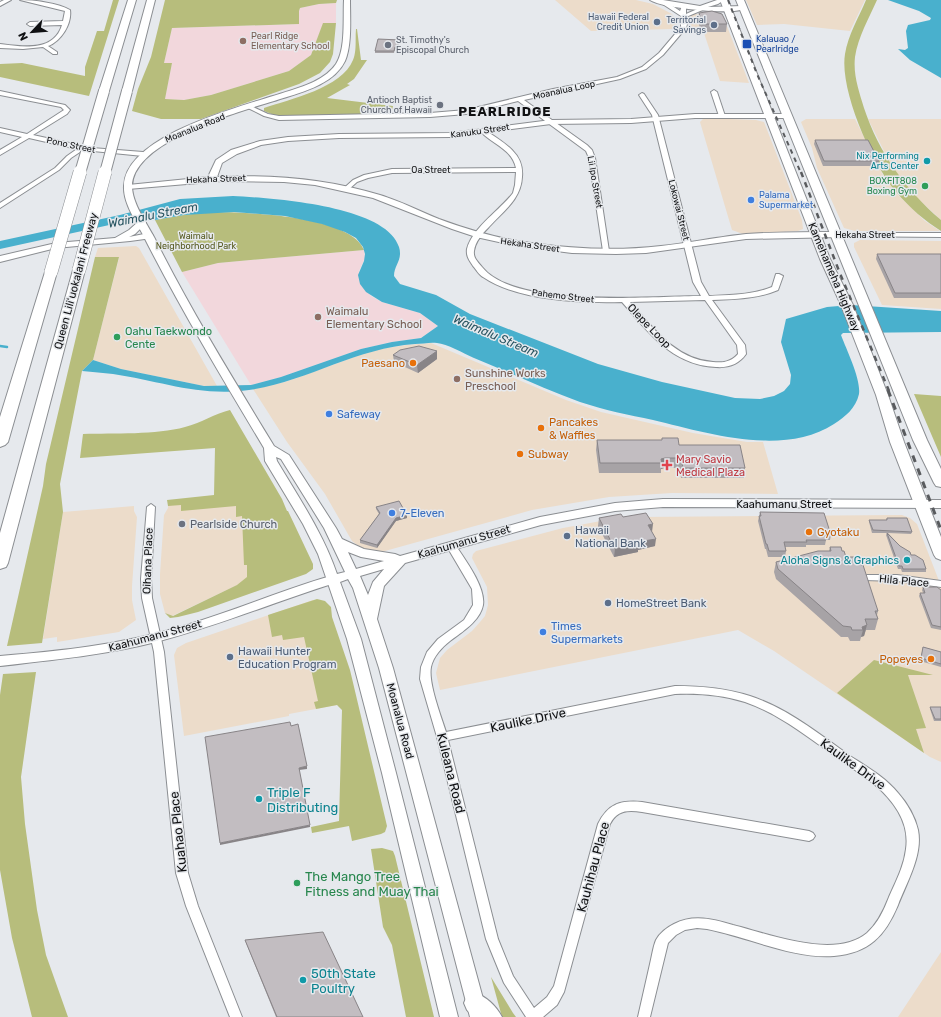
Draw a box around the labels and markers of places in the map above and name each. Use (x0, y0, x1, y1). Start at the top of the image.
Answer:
place label: Hawaii Federal Credit Union (588, 12, 649, 32)
place label: Territorial Savings (666, 15, 706, 35)
marker: Hawaii Federal Credit Union (652, 17, 662, 27)
marker: Territorial Savings (709, 20, 719, 30)
place label: Pearl Ridge Elementary School (251, 31, 330, 51)
place label: Kalauao / Pearlridge (756, 34, 799, 54)
place label: St. Timothy's Episcopal Church (396, 35, 469, 55)
marker: Pearl Ridge Elementary School (238, 36, 248, 46)
marker: Kalauao / Pearlridge (741, 38, 753, 50)
marker: St. Timothy's Episcopal Church (383, 40, 393, 50)
place label: Antioch Baptist Church of Hawaii (361, 95, 432, 115)
marker: Antioch Baptist Church of Hawaii (435, 100, 445, 110)
place label: Nix Performing Arts Center (856, 151, 920, 171)
marker: Nix Performing Arts Center (922, 156, 932, 166)
place label: BOXFIT808 Boxing Gym (867, 176, 917, 196)
marker: BOXFIT808 Boxing Gym (920, 181, 930, 191)
place label: Palama Supermarket (759, 190, 814, 210)
marker: Palama Supermarket (746, 195, 756, 205)
place label: Waimalu Elementary School (326, 305, 422, 331)
marker: Waimalu Elementary School (313, 312, 323, 322)
place label: Oahu Taekwondo Cente (125, 325, 212, 351)
marker: Oahu Taekwondo Cente (112, 332, 122, 342)
place label: Paesano (361, 357, 405, 370)
marker: Paesano (408, 358, 418, 368)
place label: Sunshine Works Preschool (465, 367, 546, 393)
marker: Sunshine Works Preschool (452, 374, 462, 384)
place label: Safeway (337, 408, 381, 421)
marker: Safeway (324, 409, 334, 419)
place label: Pancakes & Waffles (549, 416, 598, 442)
marker: Pancakes & Waffles (536, 423, 546, 433)
place label: Subway (528, 448, 569, 461)
marker: Subway (515, 449, 525, 459)
place label: Mary Savio Medical Plaza (676, 453, 745, 479)
marker: Mary Savio Medical Plaza (661, 459, 673, 471)
place label: 7-Eleven (400, 507, 445, 520)
marker: 7-Eleven (387, 508, 397, 518)
place label: Pearlside Church (190, 518, 277, 531)
marker: Pearlside Church (177, 519, 187, 529)
place label: Hawaii National Bank (575, 524, 646, 550)
place label: Gyotaku (817, 526, 859, 539)
marker: Gyotaku (804, 527, 814, 537)
marker: Hawaii National Bank (562, 531, 572, 541)
place label: Aloha Signs & Graphics (781, 554, 899, 567)
marker: Aloha Signs & Graphics (902, 555, 912, 565)
place label: HomeStreet Bank (616, 597, 707, 610)
marker: HomeStreet Bank (603, 598, 613, 608)
place label: Times Supermarkets (551, 620, 623, 646)
marker: Times Supermarkets (538, 627, 548, 637)
place label: Hawaii Hunter Education Program (238, 645, 337, 671)
marker: Hawaii Hunter Education Program (225, 652, 235, 662)
place label: Popeyes (880, 653, 923, 666)
marker: Popeyes (926, 654, 936, 664)
place label: Triple F Distributing (267, 785, 338, 816)
marker: Triple F Distributing (254, 794, 264, 804)
place label: The Mango Tree Fitness and Muay Thai (305, 869, 439, 899)
marker: The Mango Tree Fitness and Muay Thai (292, 878, 302, 888)
place label: 50th State Poultry (311, 966, 376, 996)
marker: 50th State Poultry (298, 975, 308, 985)

